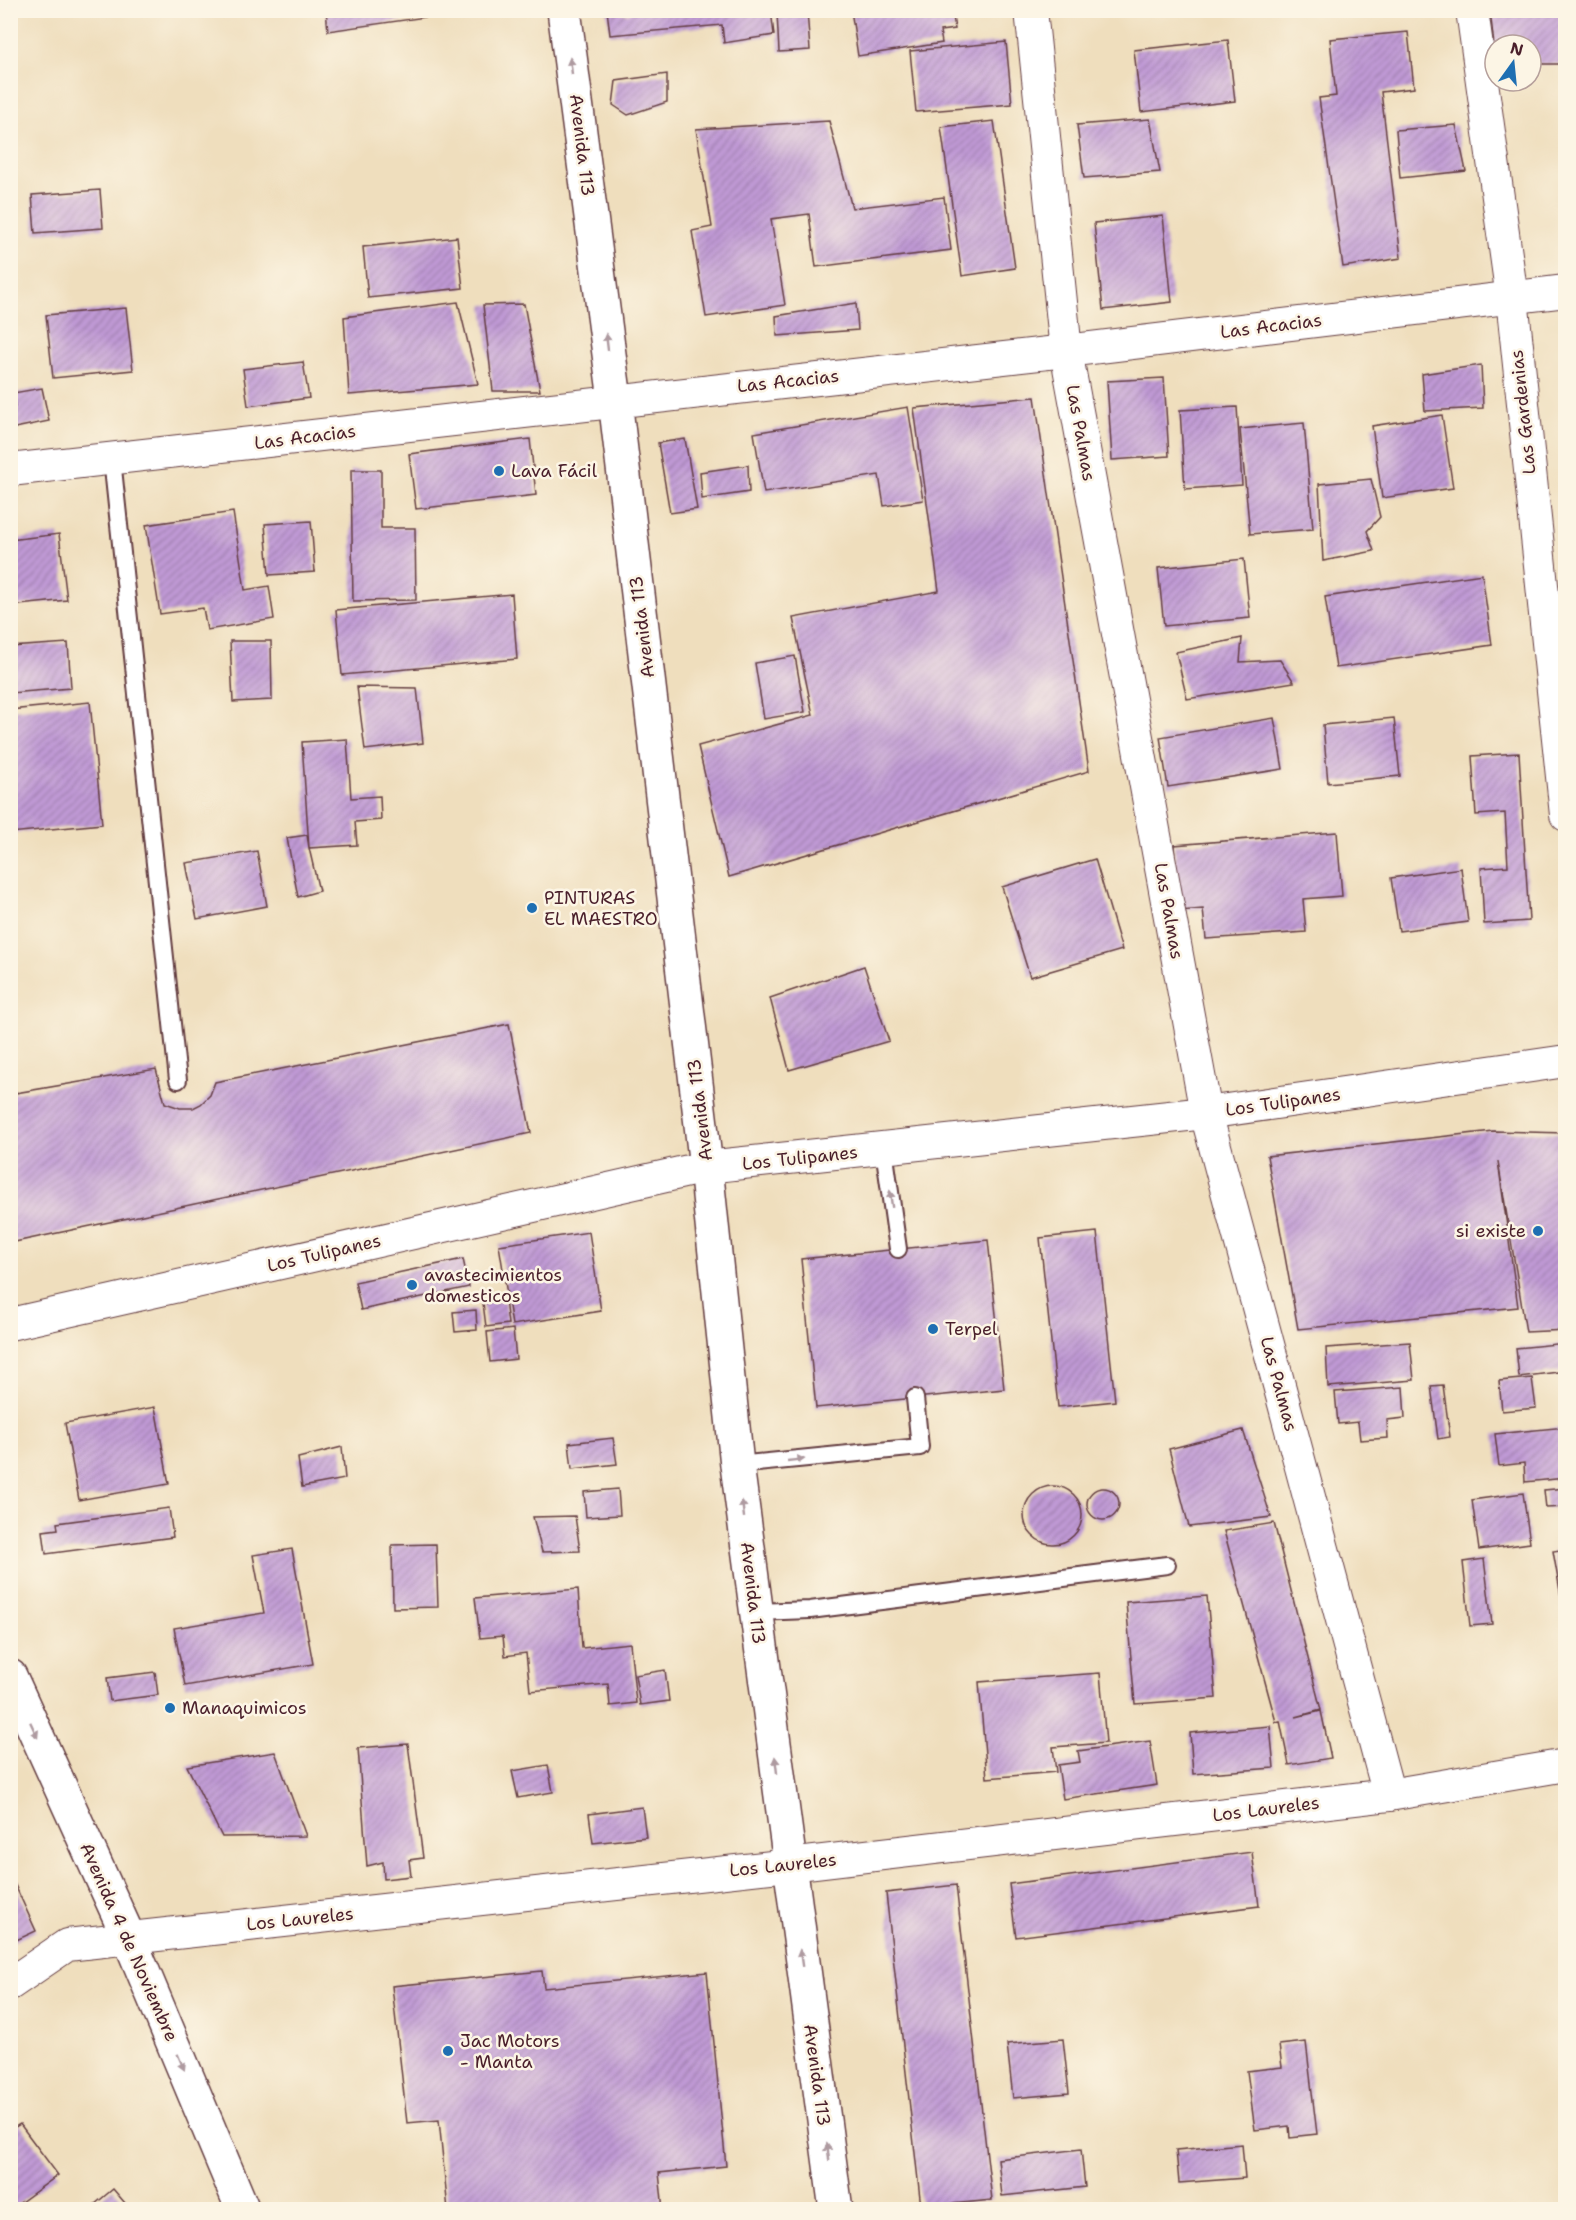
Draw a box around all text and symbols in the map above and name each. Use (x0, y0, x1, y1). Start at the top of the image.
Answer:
north arrow (1483, 33, 1543, 93)
text: N (1508, 37, 1526, 61)
one-way arrow (567, 56, 576, 75)
street label: Avenida 113 (564, 93, 600, 197)
street label: Las Acacias (1219, 308, 1323, 344)
one-way arrow (603, 333, 612, 352)
street label: Las Gardenias (1505, 348, 1541, 476)
street label: Las Acacias (736, 364, 840, 398)
street label: Las Palmas (1061, 383, 1101, 483)
street label: Las Acacias (253, 419, 357, 455)
place label: Lava Fácil (511, 459, 598, 483)
marker: Lava Fácil (492, 464, 506, 478)
street label: Avenida 113 (624, 575, 660, 679)
street label: Las Palmas (1149, 861, 1189, 961)
place label: PINTURAS EL MAESTRO (544, 886, 658, 931)
marker: PINTURAS EL MAESTRO (525, 901, 539, 915)
street label: Avenida 113 (682, 1058, 718, 1162)
street label: Los Tulipanes (1224, 1082, 1342, 1122)
street label: Los Tulipanes (741, 1140, 859, 1176)
one-way arrow (887, 1190, 896, 1209)
place label: si existe (1456, 1219, 1526, 1243)
marker: si existe (1531, 1224, 1545, 1238)
street label: Los Tulipanes (265, 1228, 383, 1278)
place label: avastecimientos domesticos (424, 1263, 562, 1308)
marker: avastecimientos domesticos (405, 1278, 419, 1292)
place label: Terpel (945, 1317, 998, 1341)
marker: Terpel (926, 1322, 940, 1336)
street label: Las Palmas (1255, 1334, 1303, 1434)
one-way arrow (786, 1455, 805, 1464)
one-way arrow (738, 1500, 748, 1519)
street label: Avenida 113 (735, 1541, 771, 1645)
place label: Manaquimicos (182, 1696, 307, 1720)
marker: Manaquimicos (163, 1701, 177, 1715)
one-way arrow (29, 1721, 39, 1739)
one-way arrow (771, 1755, 780, 1774)
street label: Los Laureles (1211, 1791, 1321, 1827)
street label: Avenida 4 de Noviembre (74, 1839, 184, 2045)
street label: Los Laureles (728, 1847, 838, 1883)
street label: Los Laureles (245, 1901, 355, 1937)
one-way arrow (797, 1949, 806, 1968)
street label: Avenida 113 (798, 2022, 836, 2128)
place label: Jac Motors - Manta (460, 2029, 560, 2074)
marker: Jac Motors - Manta (441, 2044, 455, 2058)
one-way arrow (176, 2053, 186, 2071)
one-way arrow (823, 2142, 832, 2161)

